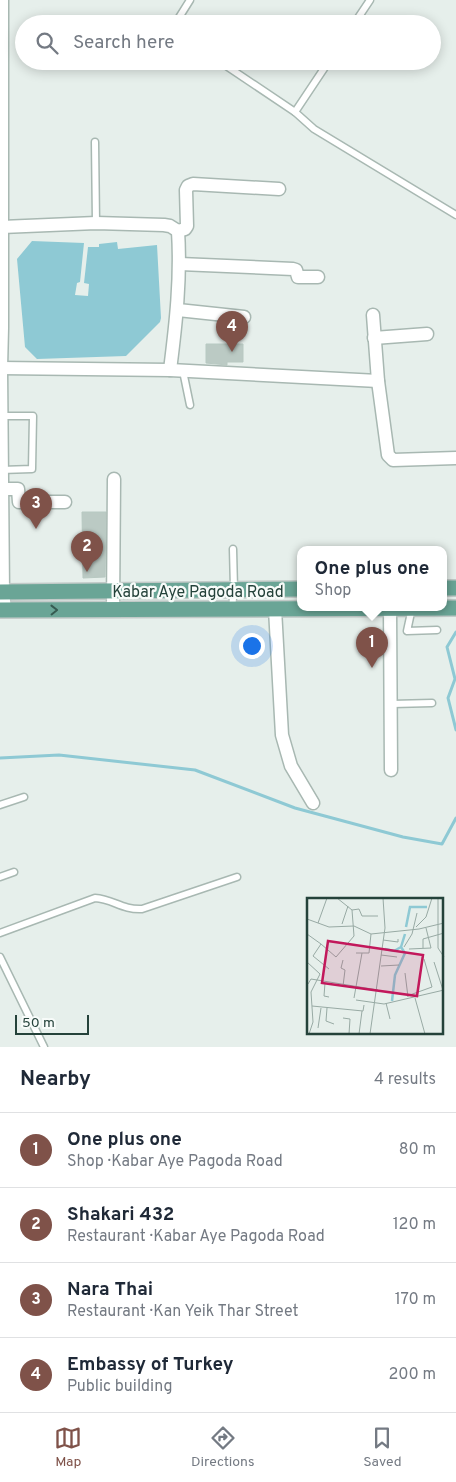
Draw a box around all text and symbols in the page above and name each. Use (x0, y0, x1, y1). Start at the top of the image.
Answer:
search box (15, 15, 441, 70)
icon: search (33, 29, 61, 57)
text: Search here (73, 31, 175, 55)
pin: 4 (216, 311, 248, 352)
pin: 3 (20, 488, 52, 529)
pin: 2 (71, 531, 103, 572)
popup (297, 546, 447, 611)
text: One plus one (315, 557, 429, 581)
text: Shop (315, 581, 351, 601)
street label: Kabar Aye Pagoda Road (112, 583, 284, 603)
one-way arrow (50, 605, 58, 615)
pin: 1 (356, 627, 388, 668)
your location (239, 633, 265, 659)
inset map (307, 898, 444, 1034)
scale bar (15, 1012, 89, 1035)
text: 50 m (22, 1015, 55, 1032)
text: Nearby (20, 1066, 91, 1093)
text: 4 results (374, 1070, 436, 1090)
text: One plus one (67, 1128, 182, 1152)
text: 1 (33, 1140, 39, 1160)
text: 80 m (399, 1140, 436, 1160)
text: Shop · Kabar Aye Pagoda Road (67, 1152, 283, 1172)
text: Shakari 432 (67, 1203, 174, 1227)
text: 2 (31, 1215, 41, 1235)
text: 120 m (393, 1215, 436, 1235)
text: Restaurant · Kabar Aye Pagoda Road (67, 1227, 325, 1247)
text: Nara Thai (67, 1278, 153, 1302)
text: 3 (31, 1290, 41, 1310)
text: 170 m (395, 1290, 436, 1310)
text: Restaurant · Kan Yeik Thar Street (67, 1302, 299, 1322)
text: Embassy of Turkey (67, 1353, 234, 1377)
text: 4 (31, 1365, 41, 1385)
text: 200 m (388, 1365, 436, 1385)
text: Public building (67, 1377, 172, 1397)
tab: Map (54, 1424, 82, 1471)
tab: Directions (191, 1424, 255, 1471)
tab: Saved (363, 1424, 402, 1471)

